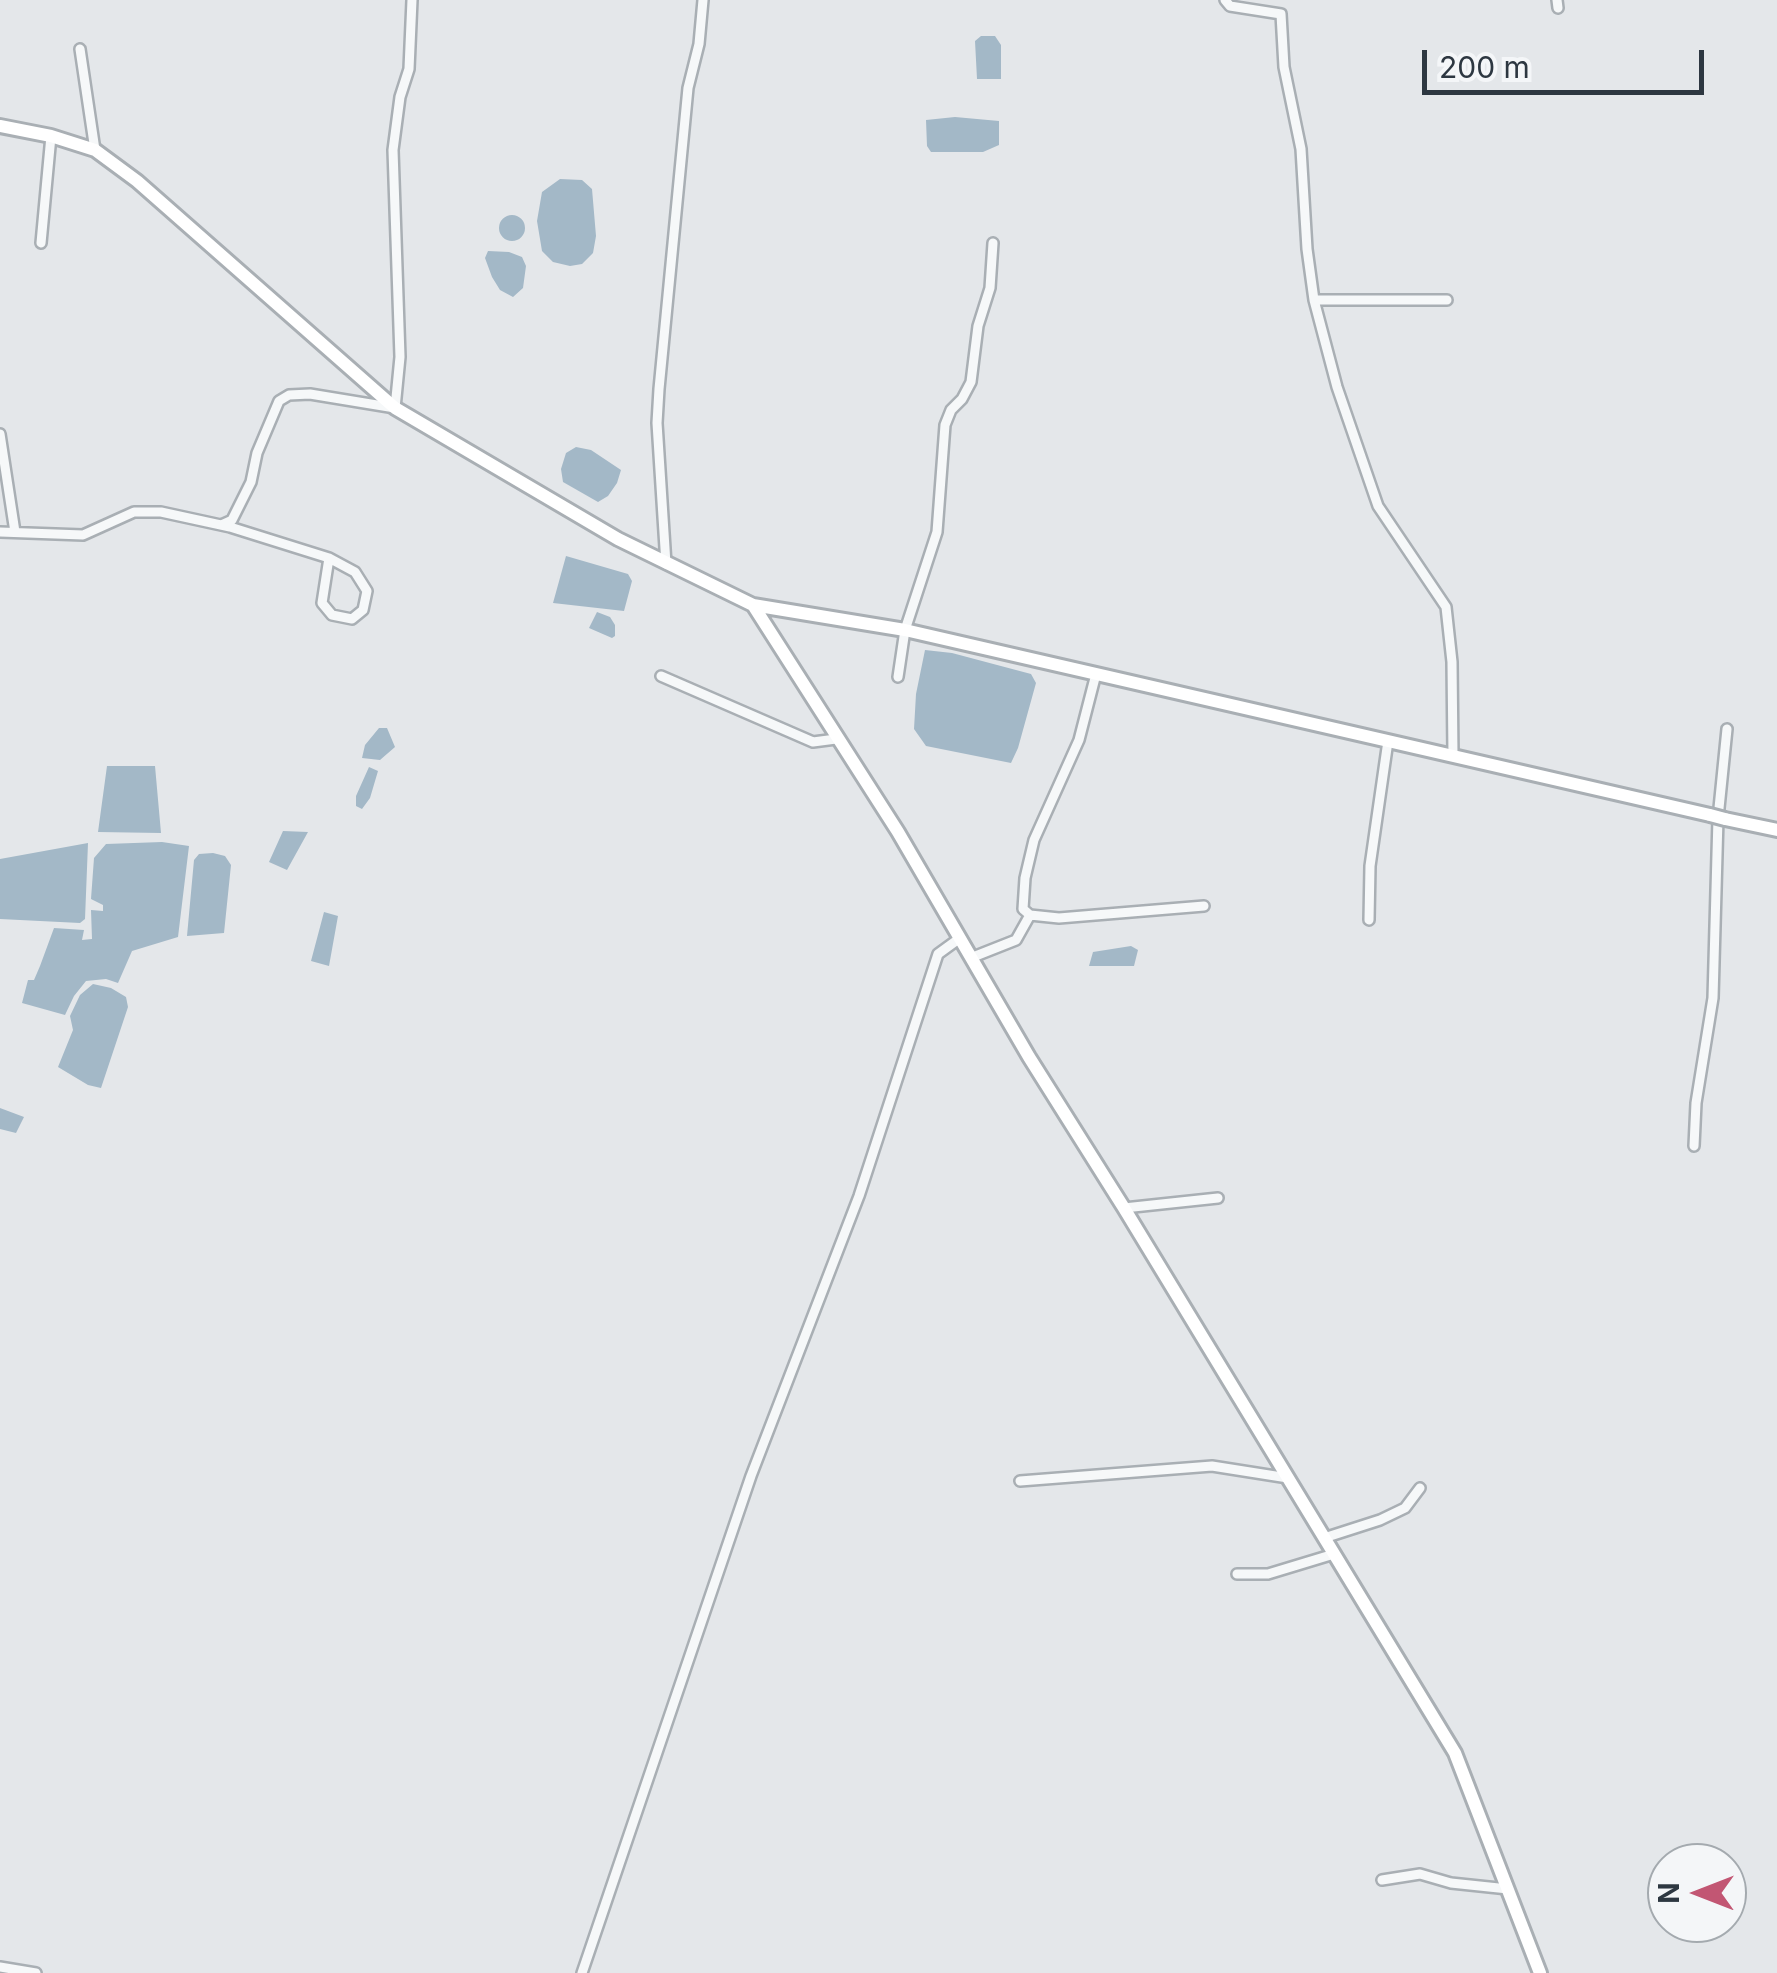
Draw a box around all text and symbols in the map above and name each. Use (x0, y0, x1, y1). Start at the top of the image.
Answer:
scale bar (1427, 30, 1710, 92)
text: 200 m (1439, 49, 1530, 85)
north arrow (1647, 1843, 1747, 1943)
text: N (1652, 1882, 1686, 1904)

